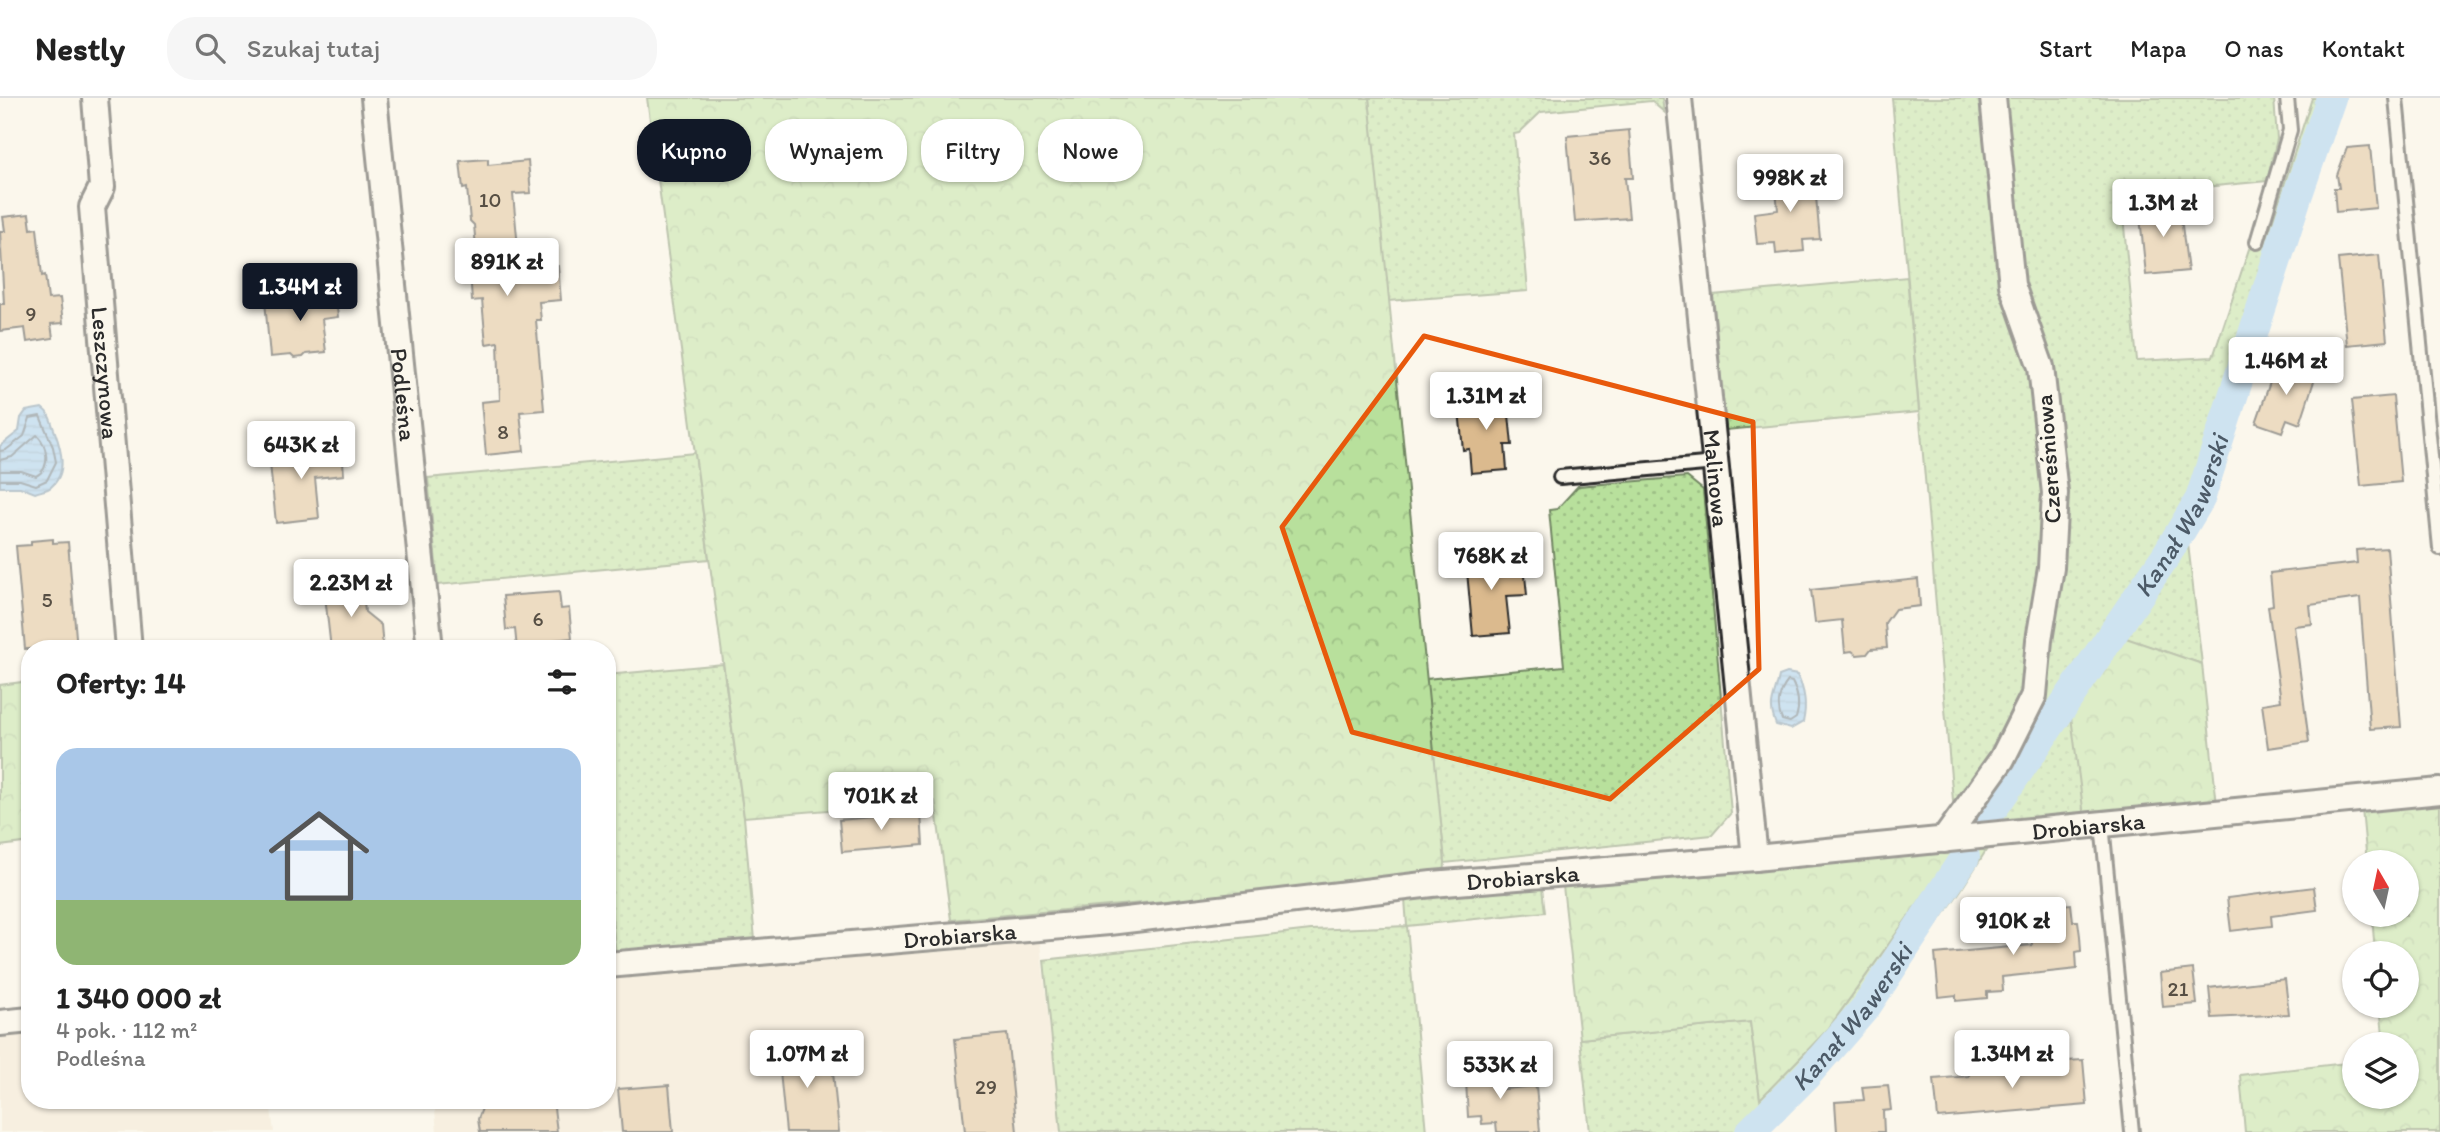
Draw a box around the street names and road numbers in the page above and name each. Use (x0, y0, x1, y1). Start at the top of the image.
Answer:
street label: Leszczynowa (86, 305, 126, 440)
street label: Podleśna (385, 346, 423, 443)
street label: Czereśniowa (2029, 393, 2067, 525)
street label: Malinowa (1698, 428, 1736, 529)
street label: Drobiarska (2030, 805, 2147, 845)
street label: Drobiarska (1465, 858, 1581, 896)
street label: Drobiarska (902, 915, 1018, 954)

